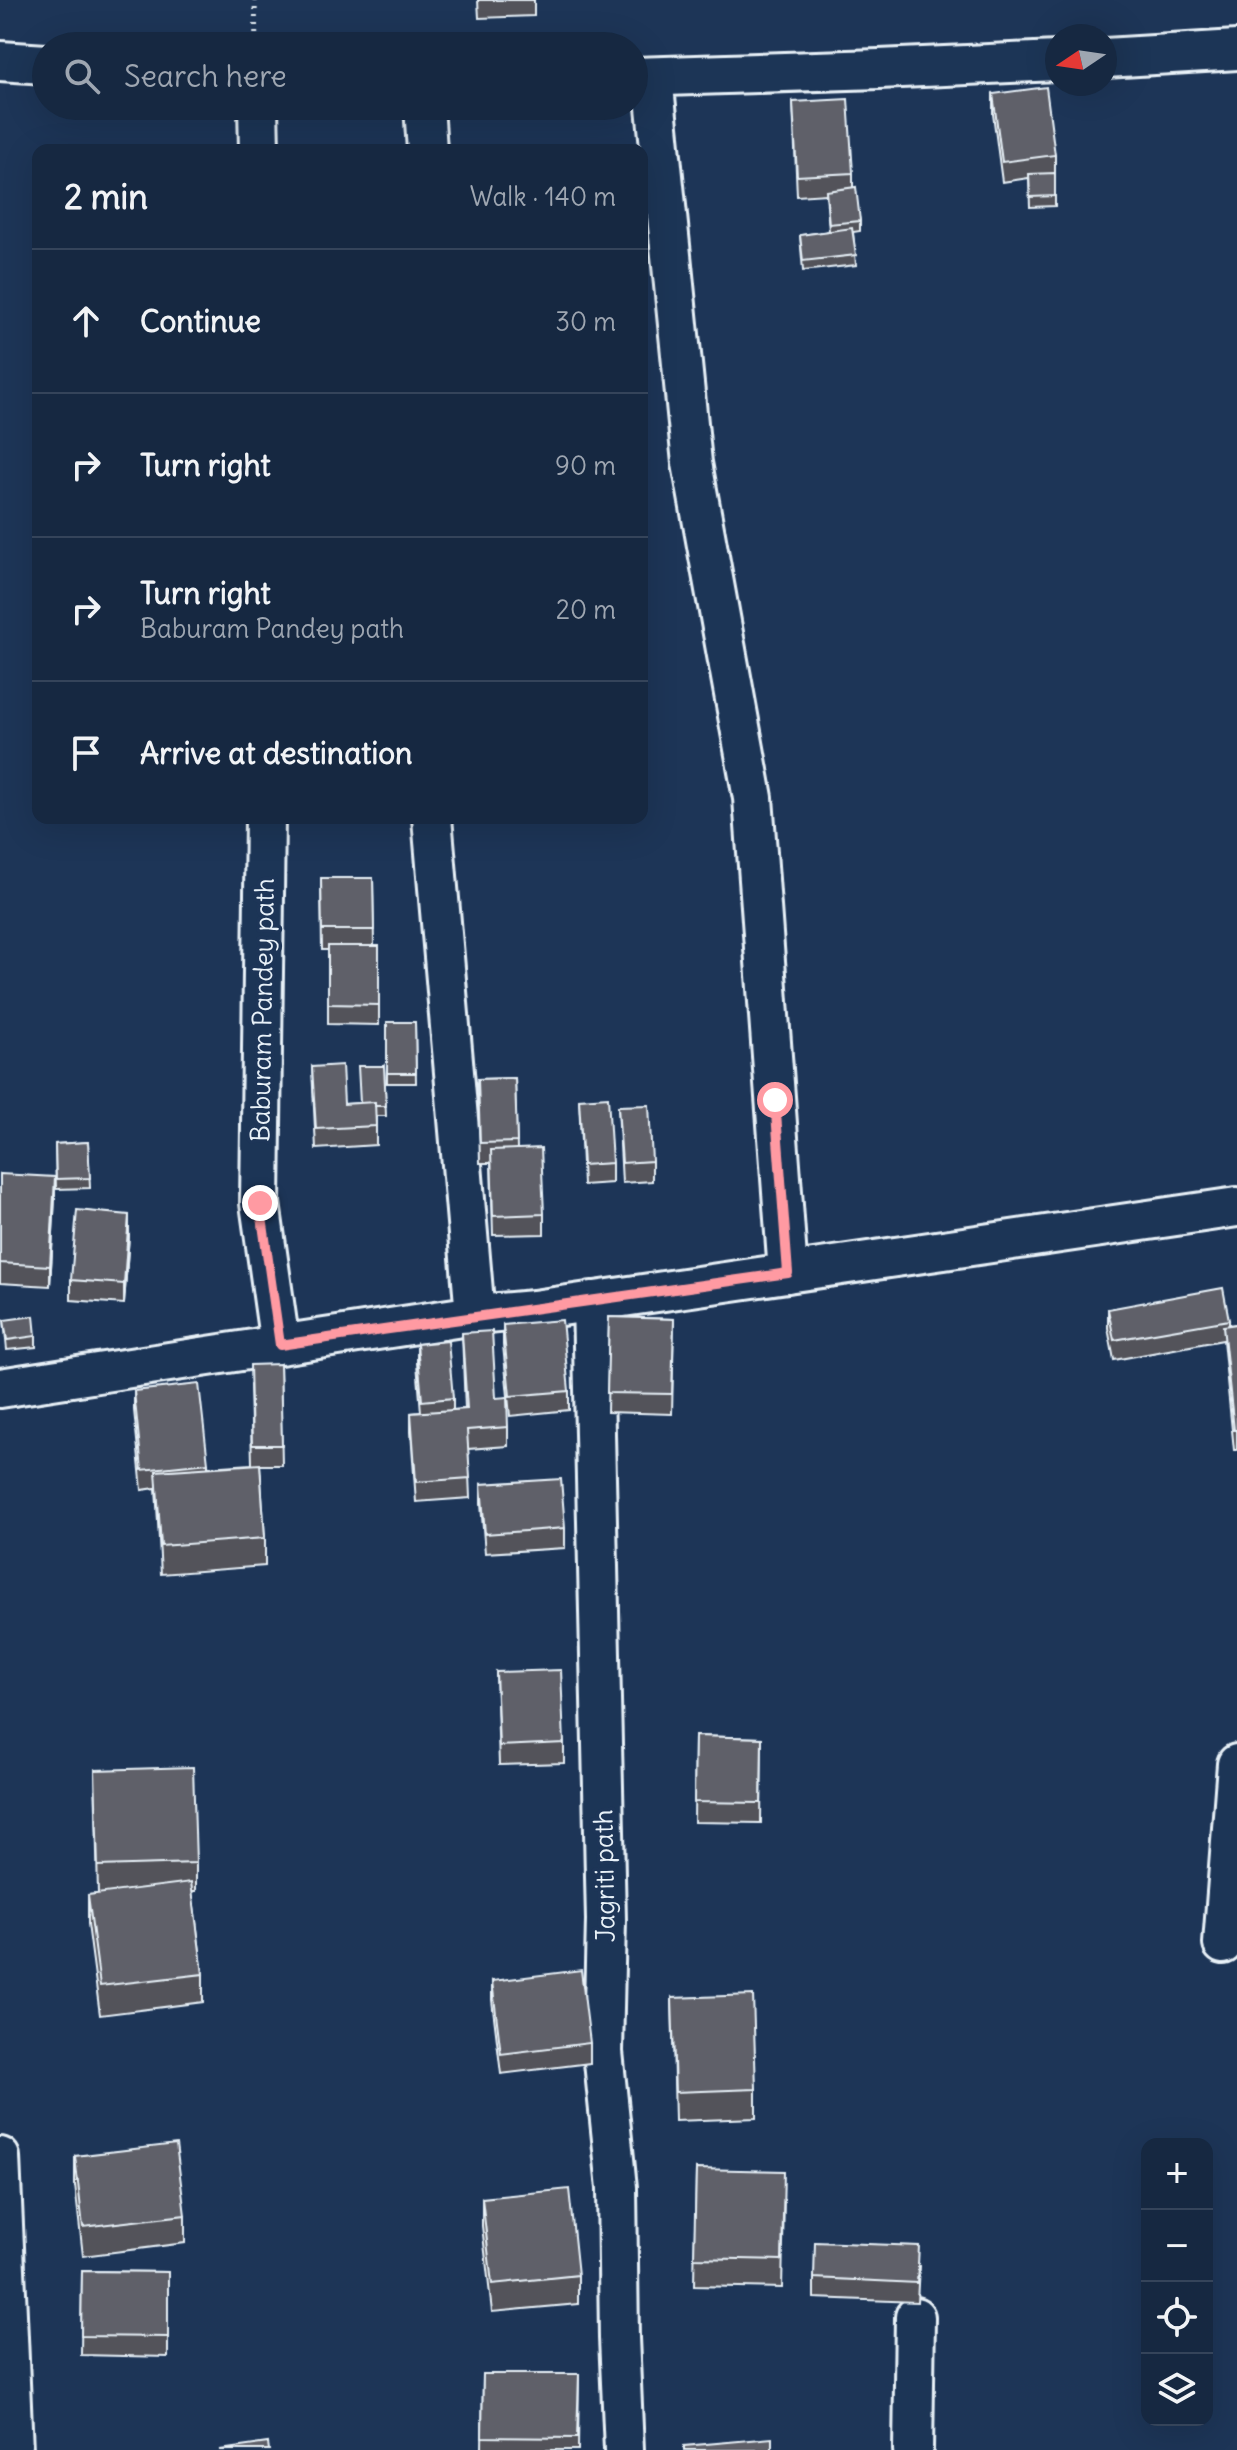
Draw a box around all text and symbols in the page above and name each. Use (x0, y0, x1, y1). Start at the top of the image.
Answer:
north arrow (1045, 24, 1117, 96)
search box (32, 32, 648, 120)
icon: search (60, 54, 104, 98)
text: Search here (124, 57, 287, 95)
text: 2 min (64, 175, 148, 218)
text: Walk · 140 m (470, 180, 616, 213)
icon: ahead (64, 299, 108, 343)
text: Continue (140, 302, 261, 340)
text: 30 m (555, 305, 616, 338)
icon: right (64, 443, 108, 487)
text: Turn right (140, 446, 271, 484)
text: 90 m (555, 449, 616, 482)
text: Turn right (140, 574, 271, 612)
icon: right (64, 587, 108, 631)
text: 20 m (556, 593, 616, 626)
text: Baburam Pandey path (140, 612, 404, 645)
icon: arrive (64, 731, 108, 775)
text: Arrive at destination (140, 734, 412, 772)
street label: Baburam Pandey path (243, 878, 281, 1142)
route start (757, 1082, 793, 1118)
route end (242, 1185, 278, 1221)
street label: Jagriti path (586, 1809, 622, 1943)
map controls (1141, 2138, 1213, 2426)
button: + (1141, 2138, 1213, 2210)
button: − (1141, 2210, 1213, 2282)
button: locate (1141, 2282, 1213, 2354)
button: layers (1141, 2354, 1213, 2426)

